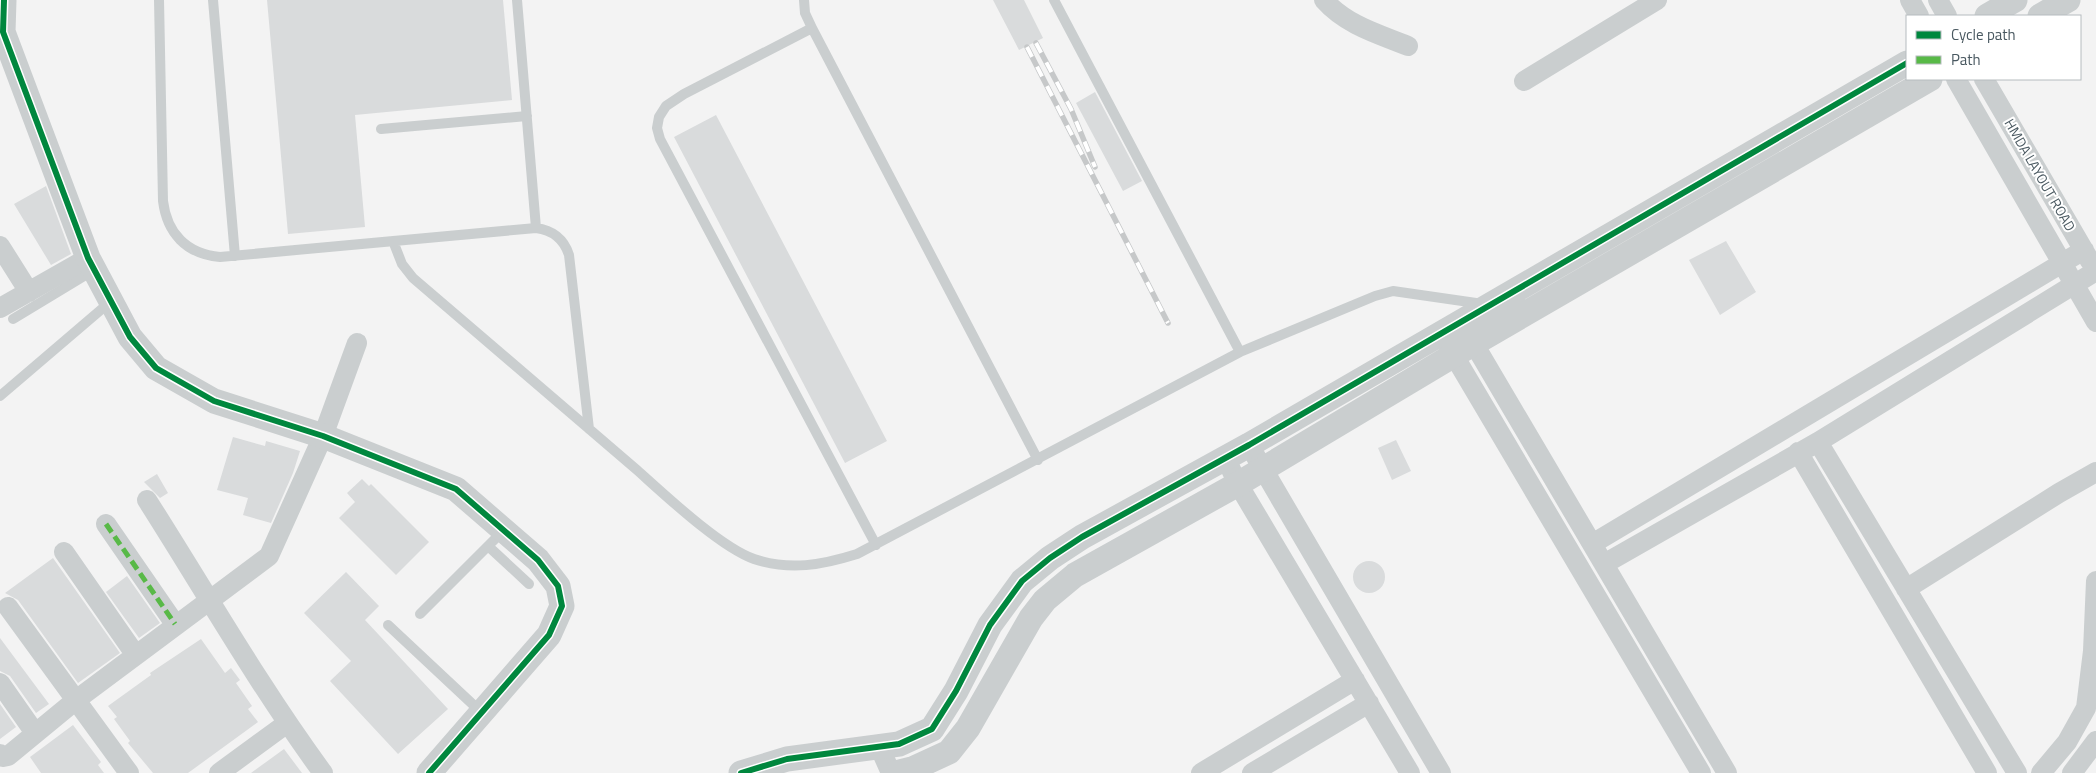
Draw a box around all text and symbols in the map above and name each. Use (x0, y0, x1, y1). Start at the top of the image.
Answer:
legend (1906, 15, 2081, 80)
text: Cycle path (1951, 23, 2016, 46)
text: Path (1951, 48, 1981, 71)
street label: HMDA LAYOUT ROAD (2000, 115, 2081, 235)

